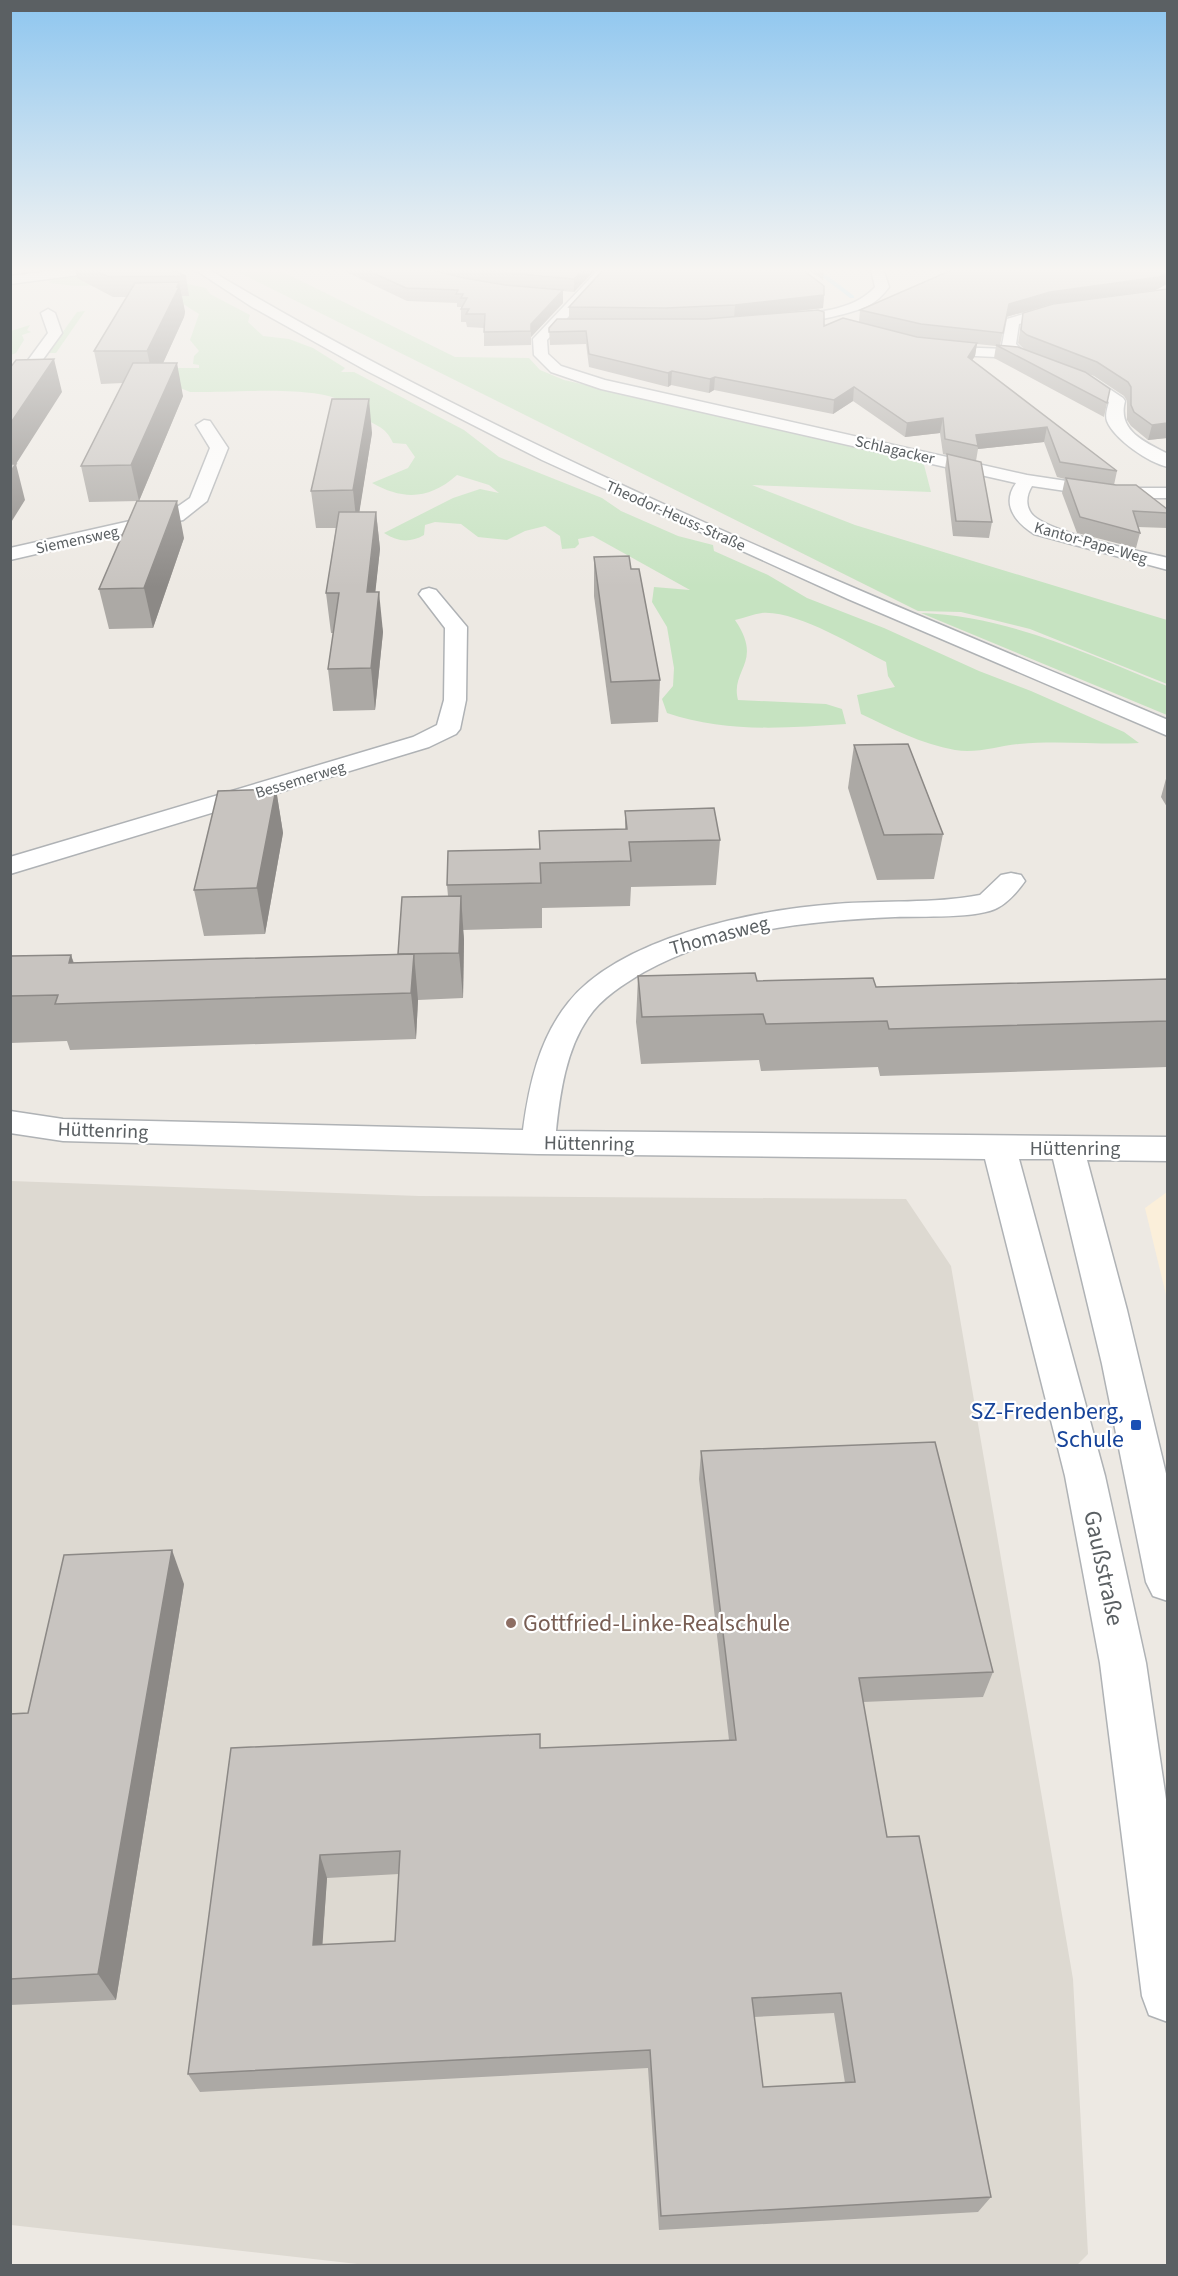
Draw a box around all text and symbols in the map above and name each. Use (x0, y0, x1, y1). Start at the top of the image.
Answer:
street label: Schlagacker (853, 430, 937, 470)
street label: Theodor-Heuss-Straße (602, 475, 749, 557)
street label: Kantor-Pape-Weg (1032, 516, 1150, 570)
street label: Siemensweg (34, 520, 121, 560)
street label: Bessemerweg (253, 756, 348, 804)
street label: Thomasweg (667, 909, 772, 963)
street label: Hüttenring (57, 1115, 149, 1147)
street label: Hüttenring (543, 1129, 634, 1159)
street label: Hüttenring (1030, 1135, 1120, 1163)
place label: SZ-Fredenberg, Schule (971, 1394, 1124, 1457)
marker: SZ-Fredenberg, Schule (1129, 1418, 1143, 1432)
street label: Gaußstraße (1074, 1507, 1133, 1629)
place label: Gottfried-Linke-Realschule (523, 1606, 790, 1641)
marker: Gottfried-Linke-Realschule (504, 1616, 518, 1630)

